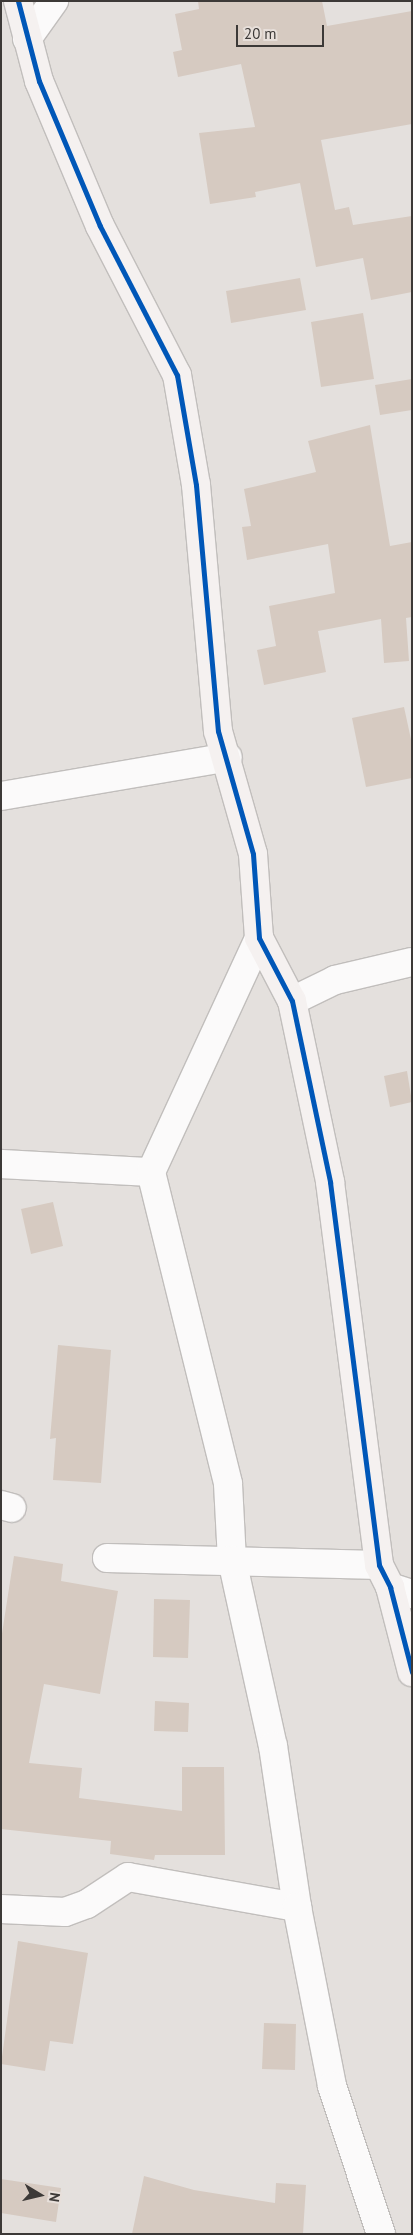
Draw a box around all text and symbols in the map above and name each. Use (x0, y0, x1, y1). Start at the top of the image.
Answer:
scale bar (238, 15, 326, 47)
text: 20 m (244, 24, 277, 43)
north arrow (15, 2170, 65, 2220)
text: N (45, 2191, 64, 2203)

